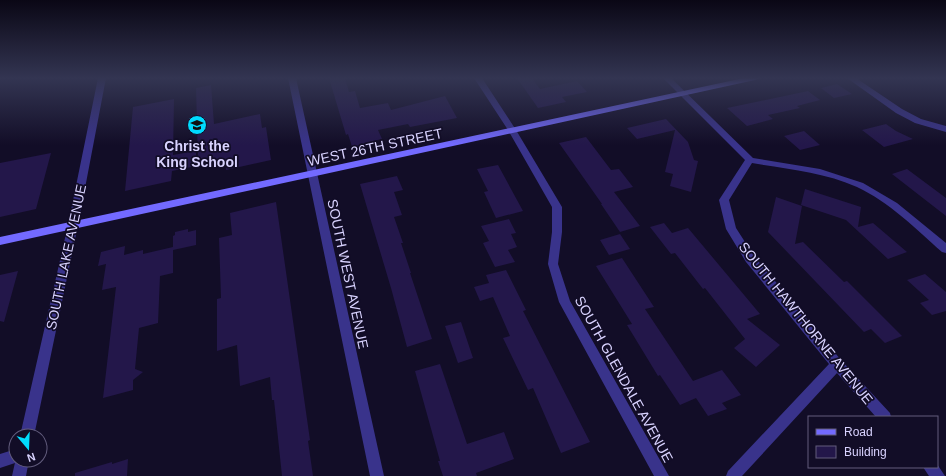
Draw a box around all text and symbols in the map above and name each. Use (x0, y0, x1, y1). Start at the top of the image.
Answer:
school or university icon: Christ the King School (186, 114, 208, 136)
street label: WEST 26TH STREET (306, 125, 444, 169)
place label: Christ the King School (156, 138, 238, 170)
street label: SOUTH LAKE AVENUE (43, 183, 89, 331)
street label: SOUTH WEST AVENUE (324, 198, 372, 350)
street label: SOUTH HAWTHORNE AVENUE (736, 239, 876, 407)
street label: SOUTH GLENDALE AVENUE (572, 293, 676, 465)
legend (808, 416, 938, 468)
text: Road (844, 425, 873, 439)
north arrow (8, 428, 48, 468)
text: Building (844, 445, 887, 459)
text: N (25, 450, 37, 464)

